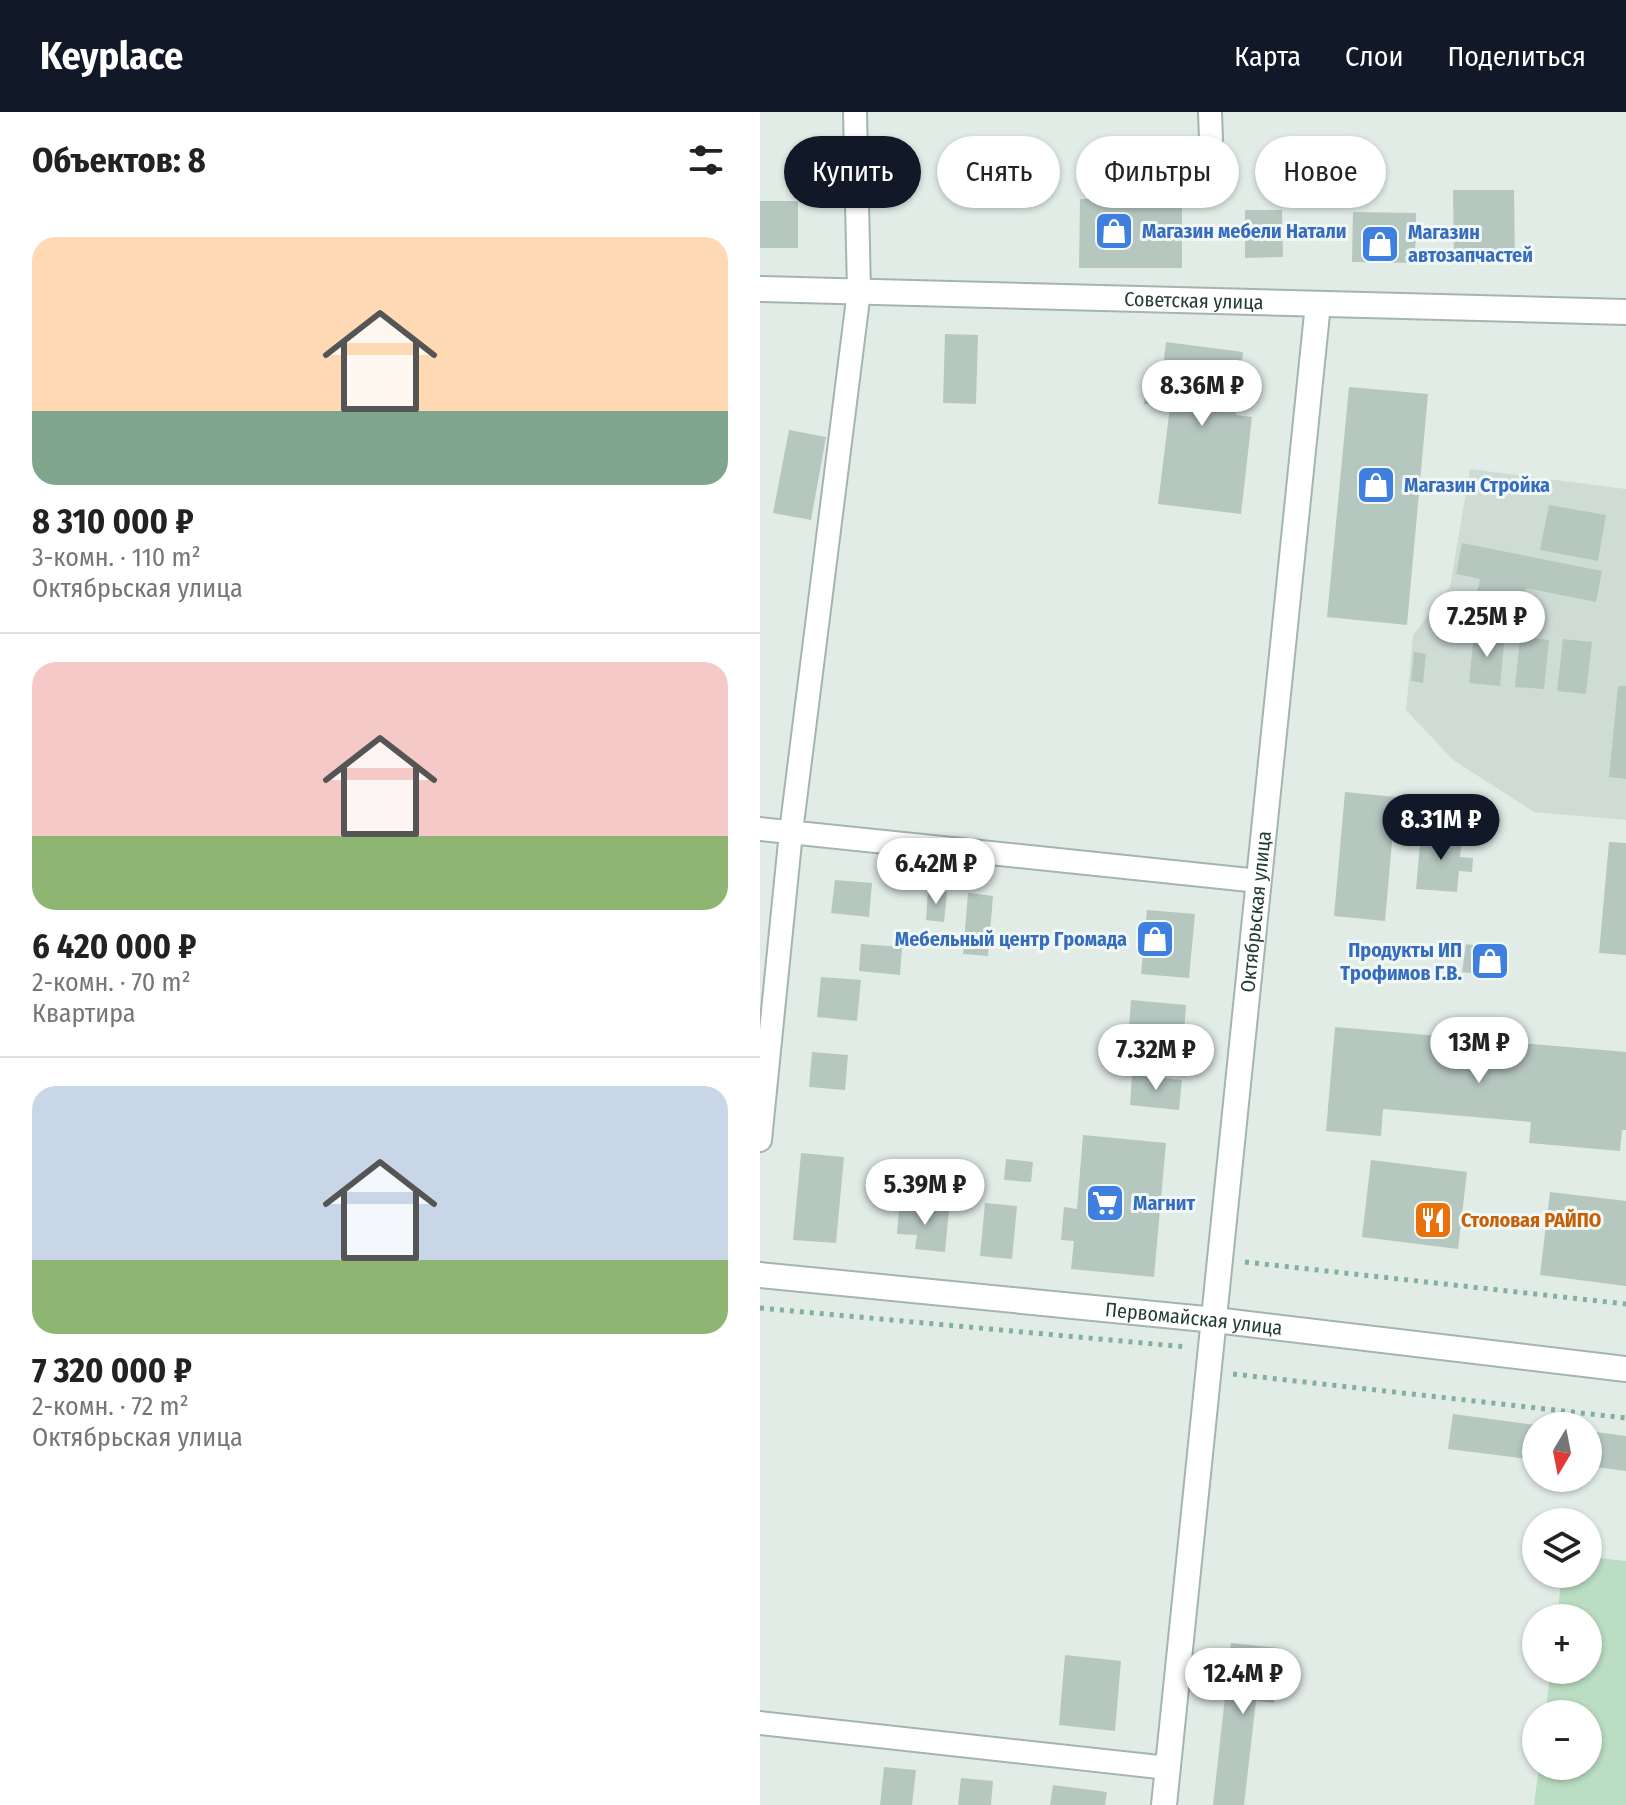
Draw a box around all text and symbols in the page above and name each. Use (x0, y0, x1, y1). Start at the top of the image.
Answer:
text: Keyplace (40, 33, 183, 79)
text: Карта (1234, 40, 1301, 73)
text: Слои (1345, 40, 1403, 73)
text: Поделиться (1447, 40, 1586, 73)
chip: Купить (784, 136, 921, 208)
chip: Снять (937, 136, 1060, 208)
chip: Фильтры (1076, 136, 1239, 208)
chip: Новое (1255, 136, 1386, 208)
icon: filters (684, 138, 728, 182)
text: Объектов: 8 (32, 140, 206, 181)
shop icon: Магазин мебели Натали (1093, 210, 1135, 252)
place label: Магазин мебели Натали (1142, 219, 1346, 243)
place label: Магазин автозапчастей (1408, 220, 1533, 267)
shop icon: Магазин автозапчастей (1359, 223, 1401, 265)
street label: Советская улица (1124, 287, 1264, 314)
icon: home (308, 289, 452, 433)
pin: 8.36M ₽ (1128, 360, 1276, 428)
text: 8.36M ₽ (1160, 370, 1244, 401)
shop icon: Магазин Стройка (1355, 464, 1397, 506)
place label: Магазин Стройка (1404, 473, 1550, 497)
text: 8 310 000 ₽ (32, 501, 194, 542)
text: 3-комн. · 110 m² (32, 542, 201, 573)
text: Октябрьская улица (32, 573, 243, 604)
pin: 7.25M ₽ (1413, 591, 1561, 659)
text: 7.25M ₽ (1447, 601, 1527, 632)
icon: home (308, 714, 452, 858)
pin: 8.31M ₽ (1367, 794, 1515, 862)
text: 8.31M ₽ (1400, 804, 1482, 835)
street label: Октябрьская улица (1235, 830, 1276, 994)
pin: 6.42M ₽ (862, 838, 1010, 906)
text: 6.42M ₽ (895, 848, 977, 879)
shop icon: Мебельный центр Громада (1134, 918, 1176, 960)
text: 6 420 000 ₽ (32, 926, 197, 967)
place label: Мебельный центр Громада (895, 927, 1127, 951)
place label: Продукты ИП Трофимов Г.В. (1340, 938, 1462, 985)
shop icon: Продукты ИП Трофимов Г.В. (1469, 940, 1511, 982)
text: 2-комн. · 70 m² (32, 967, 191, 998)
text: Квартира (32, 998, 136, 1029)
pin: 13M ₽ (1423, 1017, 1535, 1085)
pin: 7.32M ₽ (1082, 1024, 1230, 1092)
text: 13M ₽ (1448, 1027, 1510, 1058)
text: 7.32M ₽ (1116, 1034, 1196, 1065)
icon: home (308, 1138, 452, 1282)
pin: 5.39M ₽ (851, 1159, 999, 1227)
text: 5.39M ₽ (884, 1169, 966, 1200)
supermarket icon: Магнит (1084, 1182, 1126, 1224)
place label: Магнит (1133, 1191, 1196, 1215)
restaurant icon: Столовая РАЙПО (1412, 1199, 1454, 1241)
place label: Столовая РАЙПО (1461, 1208, 1601, 1232)
street label: Первомайская улица (1104, 1297, 1284, 1340)
text: 7 320 000 ₽ (32, 1350, 192, 1391)
text: 2-комн. · 72 m² (32, 1391, 189, 1422)
north arrow (1522, 1412, 1602, 1492)
map controls (1522, 1412, 1602, 1780)
text: Октябрьская улица (32, 1422, 243, 1453)
button: layers (1522, 1508, 1602, 1588)
button: + (1522, 1604, 1602, 1684)
pin: 12.4M ₽ (1169, 1648, 1317, 1716)
text: 12.4M ₽ (1203, 1658, 1283, 1689)
button: − (1522, 1700, 1602, 1780)

